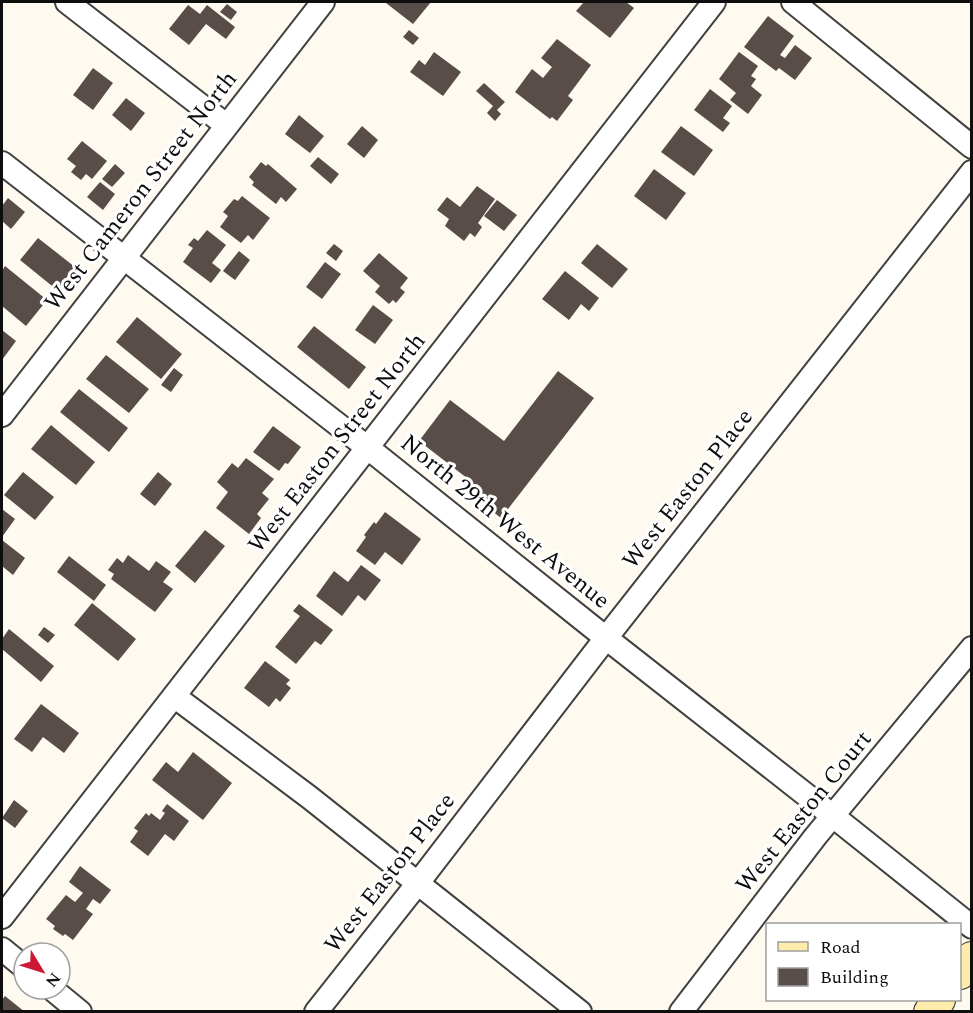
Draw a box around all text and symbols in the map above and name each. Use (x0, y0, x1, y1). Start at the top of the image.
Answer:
street label: West Cameron Street North (36, 63, 246, 319)
street label: West Easton Street North (239, 325, 435, 561)
street label: West Easton Place (614, 401, 762, 577)
street label: North 29th West Avenue (392, 426, 618, 618)
street label: West Easton Court (727, 723, 881, 901)
street label: West Easton Place (316, 785, 464, 961)
legend (766, 923, 961, 1001)
text: Road (820, 934, 861, 961)
north arrow (12, 941, 72, 1001)
text: Building (820, 964, 889, 991)
text: N (40, 967, 67, 992)

